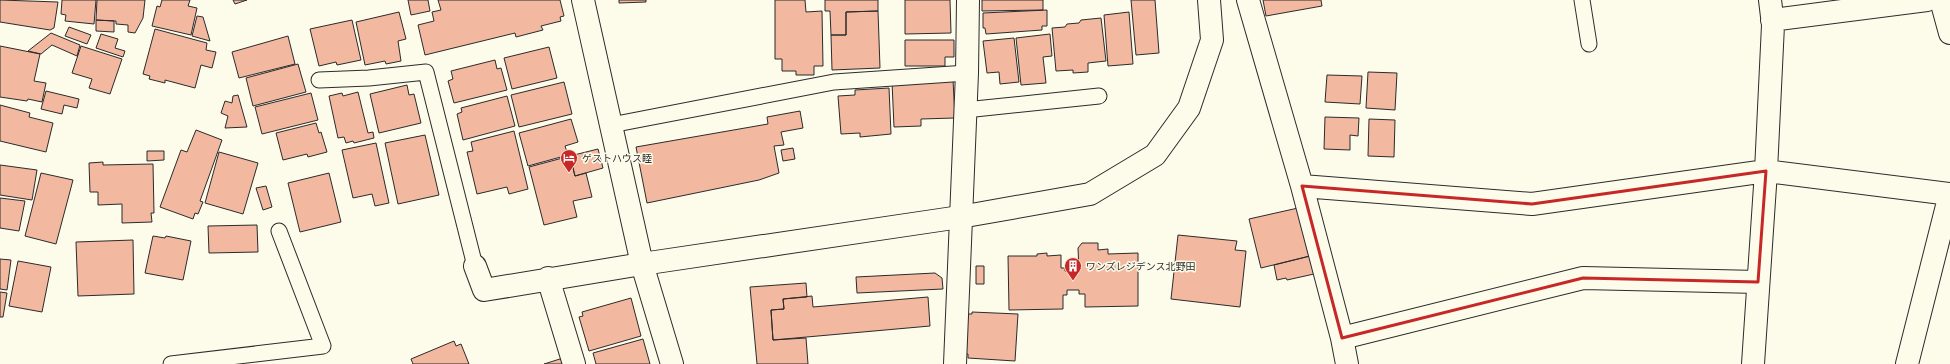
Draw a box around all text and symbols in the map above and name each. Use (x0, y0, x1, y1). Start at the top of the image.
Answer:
hotel icon: ゲストハウス睦 (559, 148, 579, 173)
place label: ゲストハウス睦 (582, 153, 652, 165)
building icon: ワンズレジデンス北野田 (1063, 256, 1083, 281)
place label: ワンズレジデンス北野田 (1086, 261, 1196, 273)

